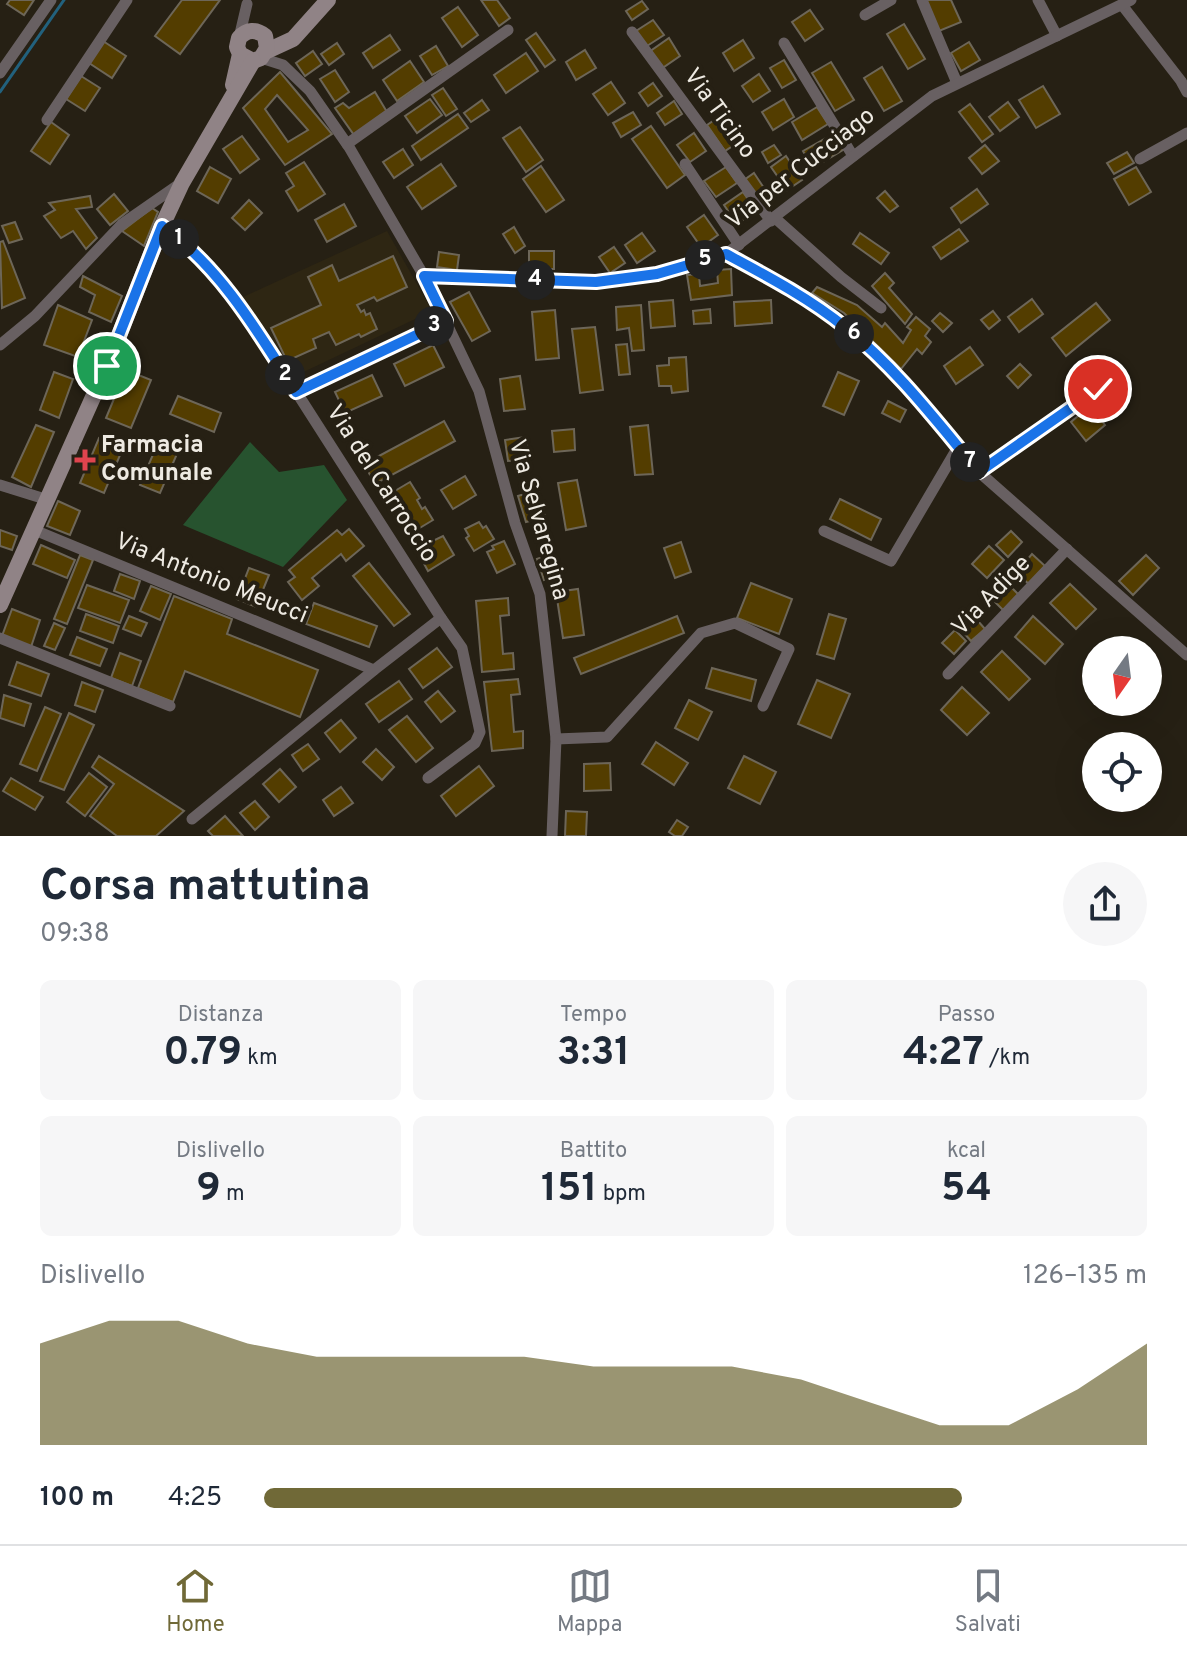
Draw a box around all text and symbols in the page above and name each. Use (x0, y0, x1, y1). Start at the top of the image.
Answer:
street label: Via Ticino (676, 63, 762, 165)
street label: Via per Cucciago (720, 101, 882, 237)
pin: 1 (159, 219, 199, 259)
text: 1 (175, 225, 183, 252)
pin: 5 (685, 240, 725, 280)
text: 5 (698, 246, 712, 273)
pin: 4 (515, 260, 555, 300)
text: 4 (528, 266, 542, 293)
pin: 3 (414, 306, 454, 346)
text: 3 (427, 312, 441, 339)
pin: 6 (834, 314, 874, 354)
text: 6 (847, 320, 861, 347)
pin (73, 332, 141, 400)
icon: arrive (85, 344, 129, 388)
pin: 2 (265, 355, 305, 395)
pin (1064, 355, 1132, 423)
text: 2 (278, 361, 292, 388)
icon: check (1076, 367, 1120, 411)
street label: Via del Carroccio (319, 399, 443, 569)
place label: Farmacia Comunale (101, 431, 213, 489)
street label: Via Selvaregina (501, 436, 575, 604)
pin: 7 (950, 442, 990, 482)
text: 7 (964, 448, 976, 475)
marker: Farmacia Comunale (76, 451, 94, 469)
street label: Via Antonio Meucci (110, 527, 312, 631)
street label: Via Adige (946, 549, 1038, 643)
north arrow (1082, 636, 1162, 716)
map controls (1082, 636, 1162, 812)
button: locate (1082, 732, 1162, 812)
text: Corsa mattutina (40, 860, 371, 916)
button: share (1063, 862, 1147, 946)
text: 09:38 (40, 918, 110, 951)
text: Distanza (178, 1002, 263, 1029)
text: Tempo (560, 1002, 627, 1029)
text: Passo (938, 1002, 995, 1029)
text: 0.79 (163, 1029, 242, 1079)
text: 3:31 (557, 1029, 630, 1079)
text: 4:27 (903, 1029, 984, 1079)
text: km (242, 1045, 278, 1072)
text: /km (984, 1045, 1030, 1072)
text: Dislivello (176, 1138, 265, 1165)
text: Battito (560, 1138, 627, 1165)
text: kcal (947, 1138, 986, 1165)
text: 9 (196, 1165, 221, 1215)
text: 151 (541, 1165, 598, 1215)
text: 54 (941, 1165, 992, 1215)
text: m (221, 1181, 245, 1208)
text: bpm (598, 1181, 646, 1208)
text: Dislivello (40, 1260, 145, 1293)
text: 126–135 m (1023, 1260, 1147, 1293)
text: 100 m (40, 1482, 114, 1515)
text: 4:25 (168, 1482, 222, 1515)
tab: Home (166, 1564, 225, 1639)
tab: Mappa (557, 1564, 622, 1639)
tab: Salvati (955, 1564, 1021, 1639)

